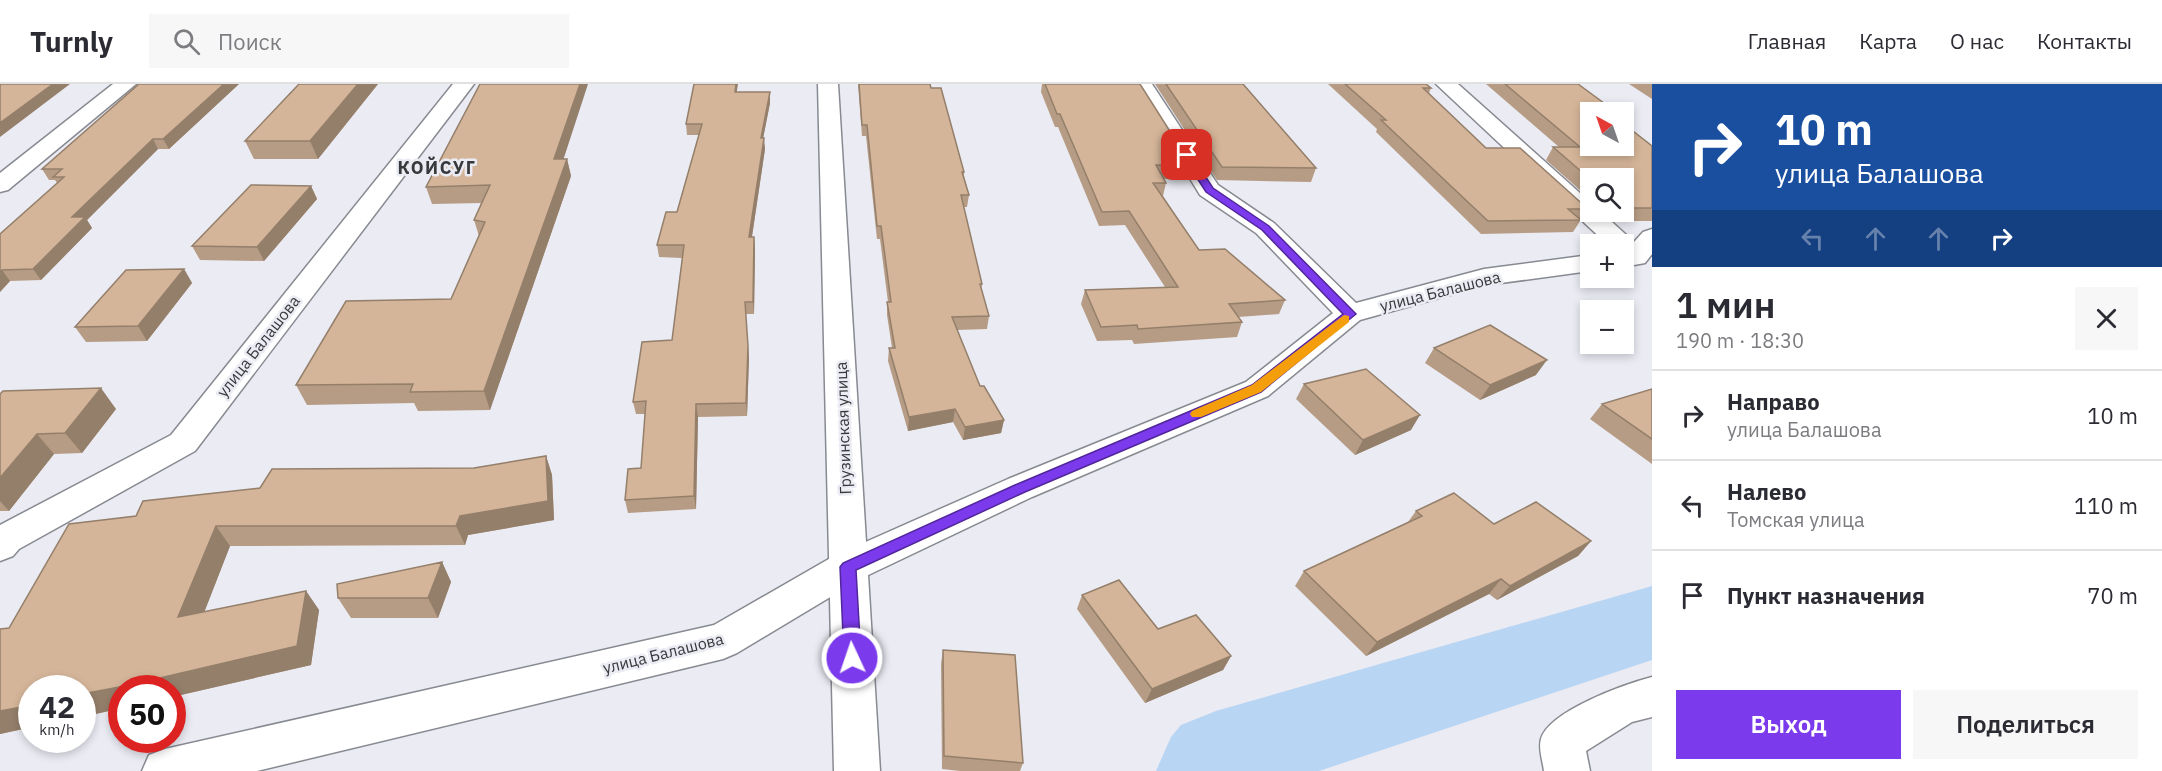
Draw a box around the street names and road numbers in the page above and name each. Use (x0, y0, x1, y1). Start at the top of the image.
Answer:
street label: улица Балашова (1378, 266, 1503, 316)
street label: улица Балашова (212, 291, 304, 401)
street label: Грузинская улица (831, 361, 855, 495)
street label: улица Балашова (601, 628, 726, 678)

